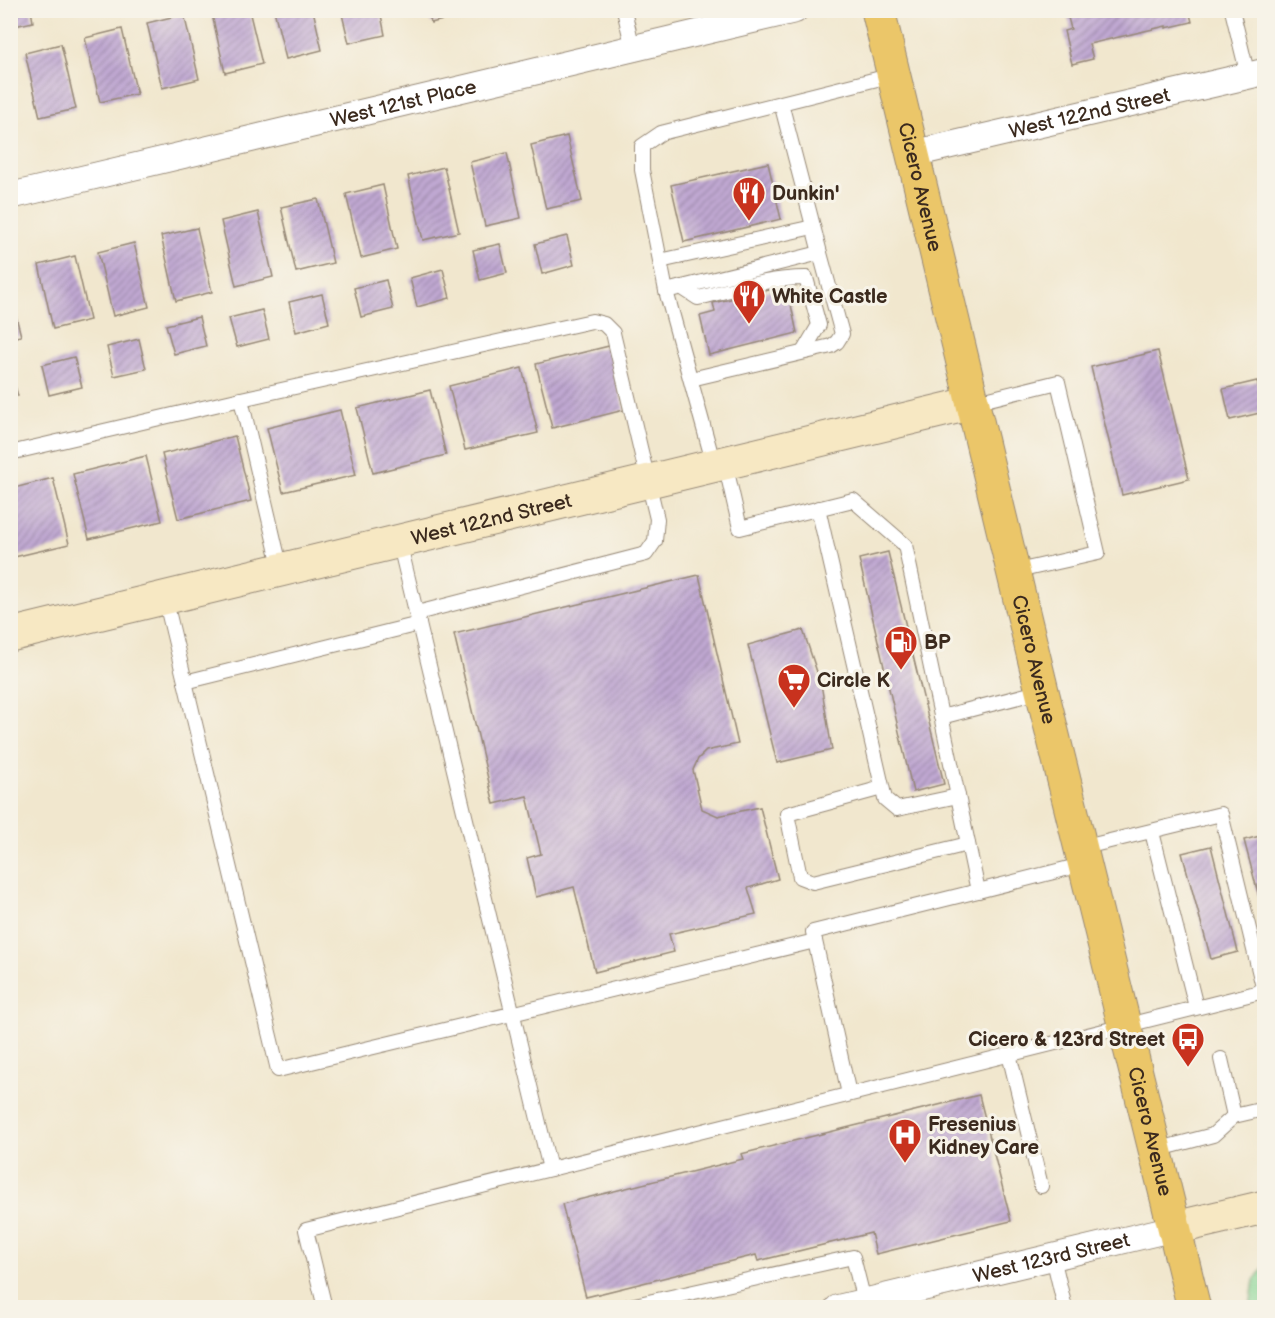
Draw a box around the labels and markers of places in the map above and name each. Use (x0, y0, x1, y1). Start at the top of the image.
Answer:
restaurant icon: Dunkin' (731, 175, 767, 222)
place label: Dunkin' (772, 182, 839, 206)
restaurant icon: White Castle (731, 278, 767, 325)
place label: White Castle (772, 285, 888, 309)
fuel station icon: BP (883, 624, 919, 671)
place label: BP (924, 631, 951, 655)
supermarket icon: Circle K (776, 662, 812, 709)
place label: Circle K (817, 669, 890, 693)
bus stop icon: Cicero & 123rd Street (1170, 1021, 1206, 1068)
place label: Cicero & 123rd Street (968, 1028, 1165, 1052)
place label: Fresenius Kidney Care (928, 1113, 1039, 1160)
hospital icon: Fresenius Kidney Care (887, 1117, 923, 1164)

